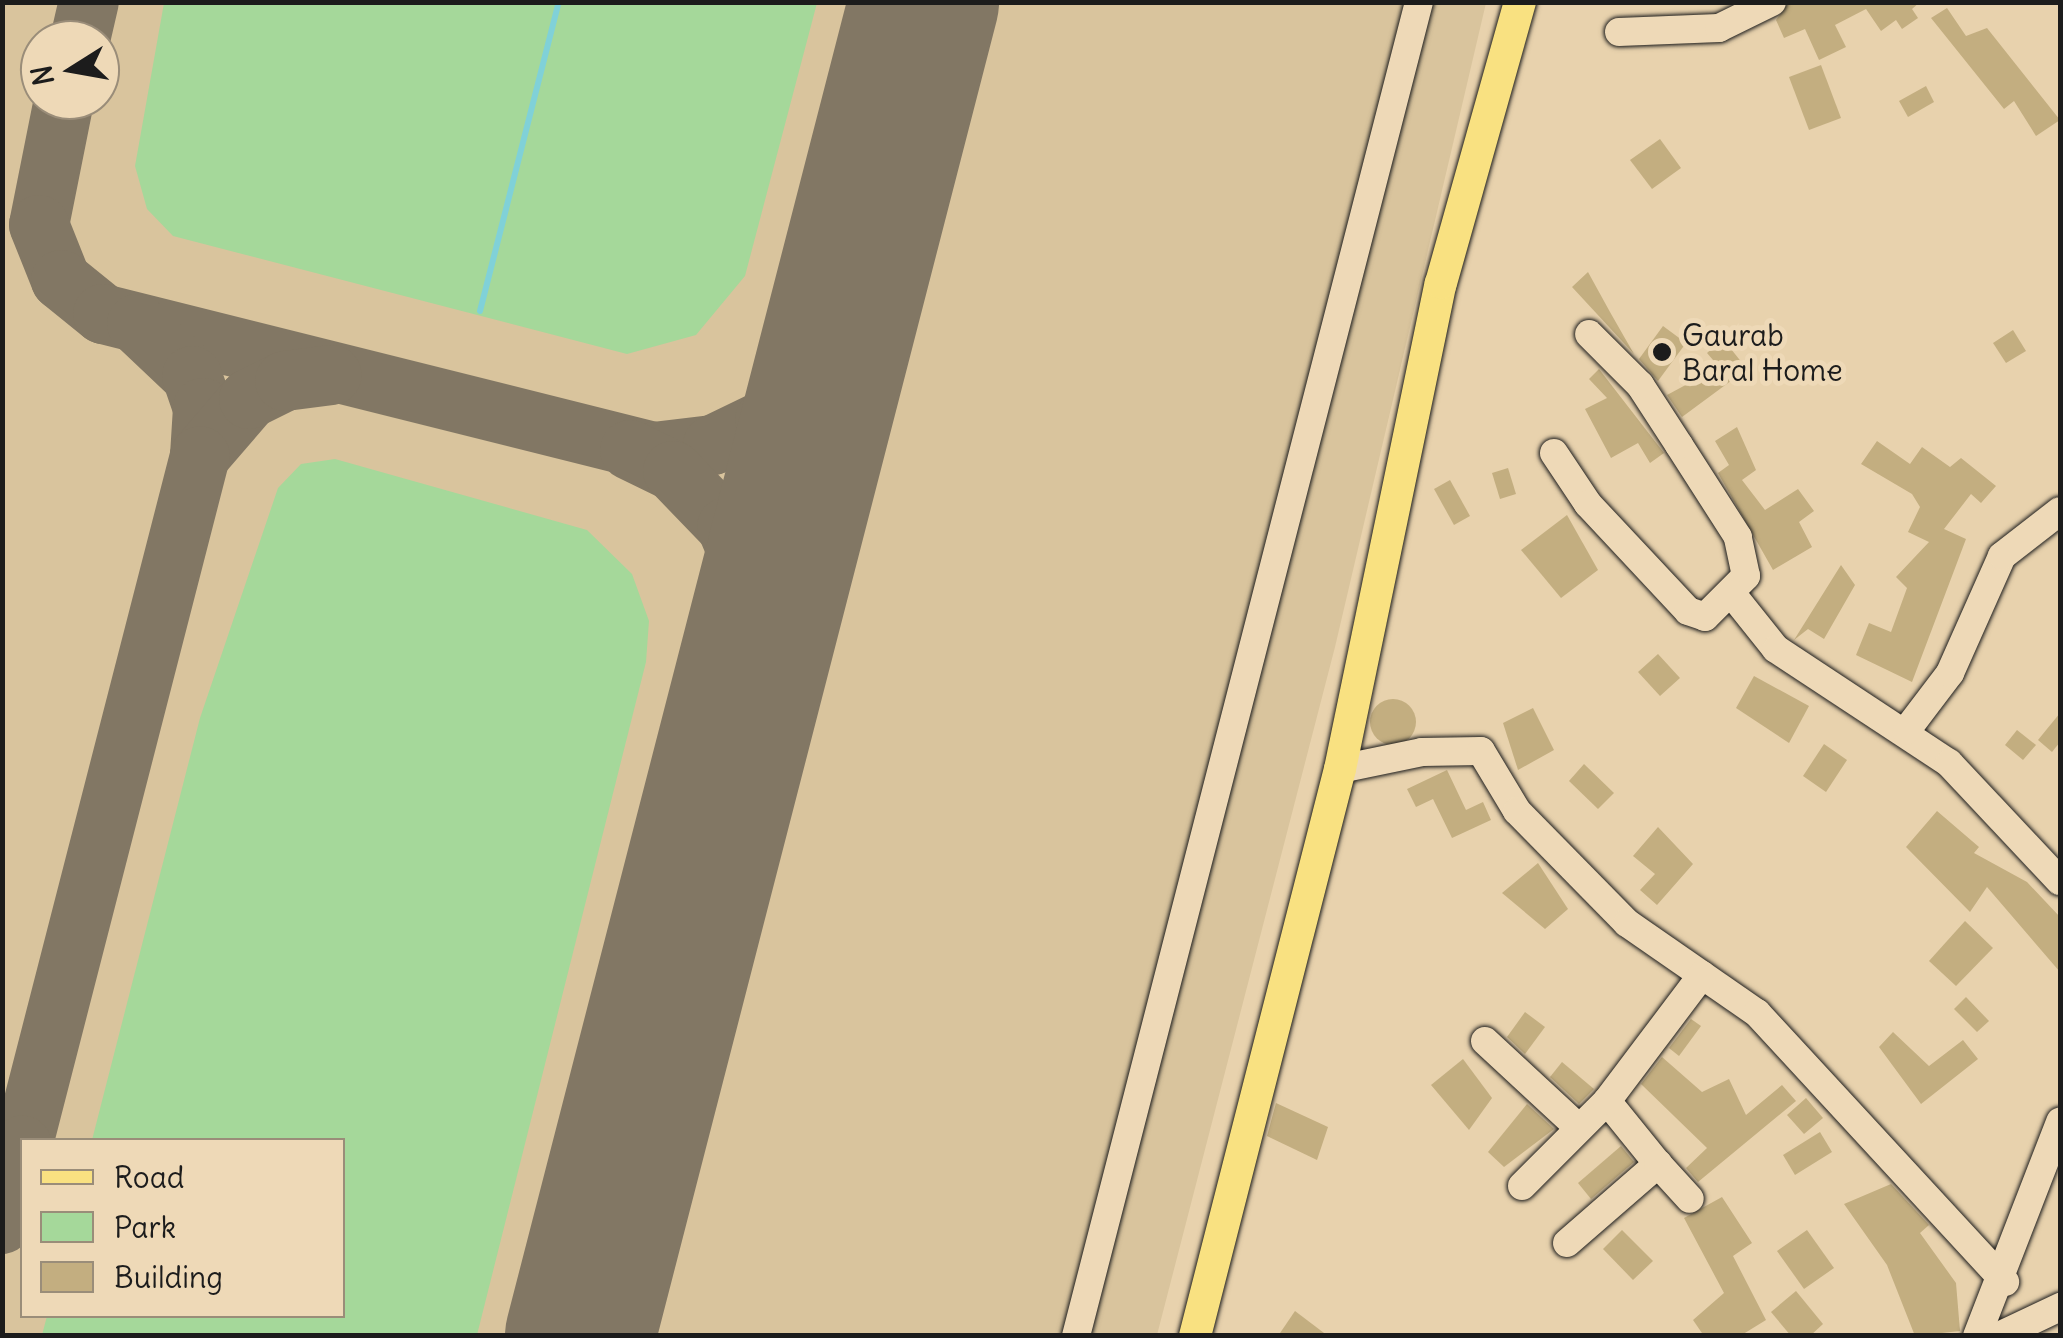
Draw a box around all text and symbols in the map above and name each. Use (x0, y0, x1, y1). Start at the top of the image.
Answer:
north arrow (20, 20, 120, 120)
text: N (23, 62, 62, 88)
place label: Gaurab Baral Home (1682, 317, 1843, 388)
marker: Gaurab Baral Home (1651, 341, 1673, 363)
legend (20, 1138, 345, 1318)
text: Road (114, 1158, 184, 1196)
text: Park (114, 1208, 176, 1246)
text: Building (114, 1258, 223, 1296)

